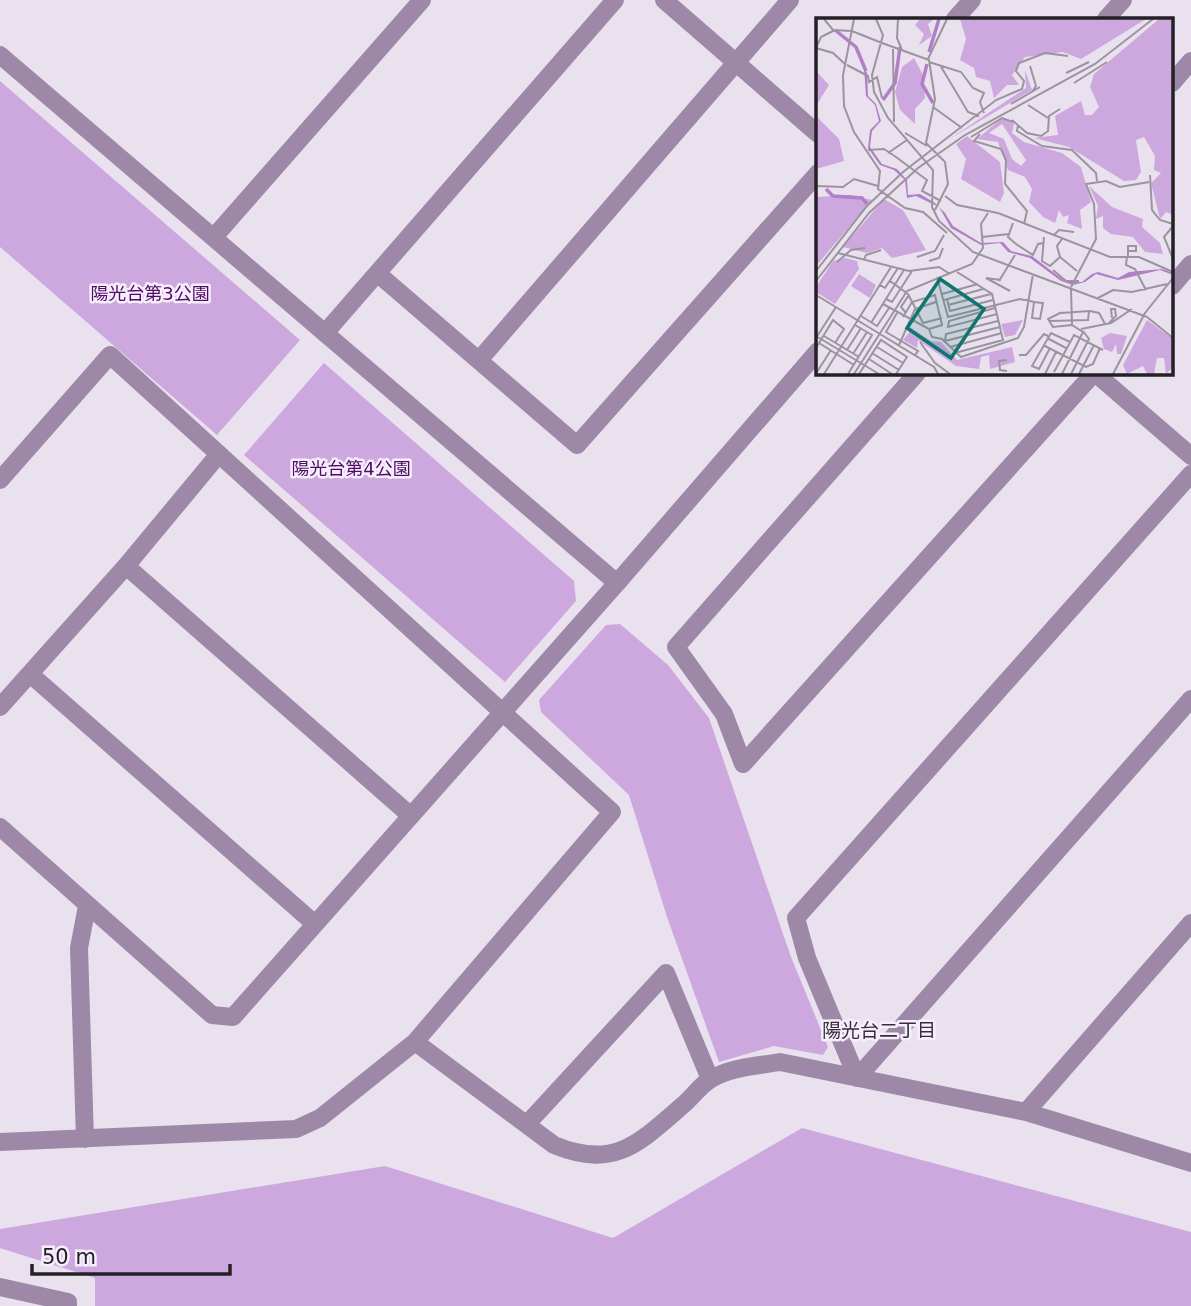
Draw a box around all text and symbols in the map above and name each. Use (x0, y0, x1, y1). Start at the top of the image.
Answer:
inset map (816, 18, 1174, 374)
park label: 陽光台第3公園 (90, 283, 210, 304)
park label: 陽光台第4公園 (291, 458, 411, 479)
district label: 陽光台二丁目 (822, 1019, 936, 1041)
scale bar (32, 1232, 229, 1276)
text: 50 m (42, 1245, 96, 1269)

